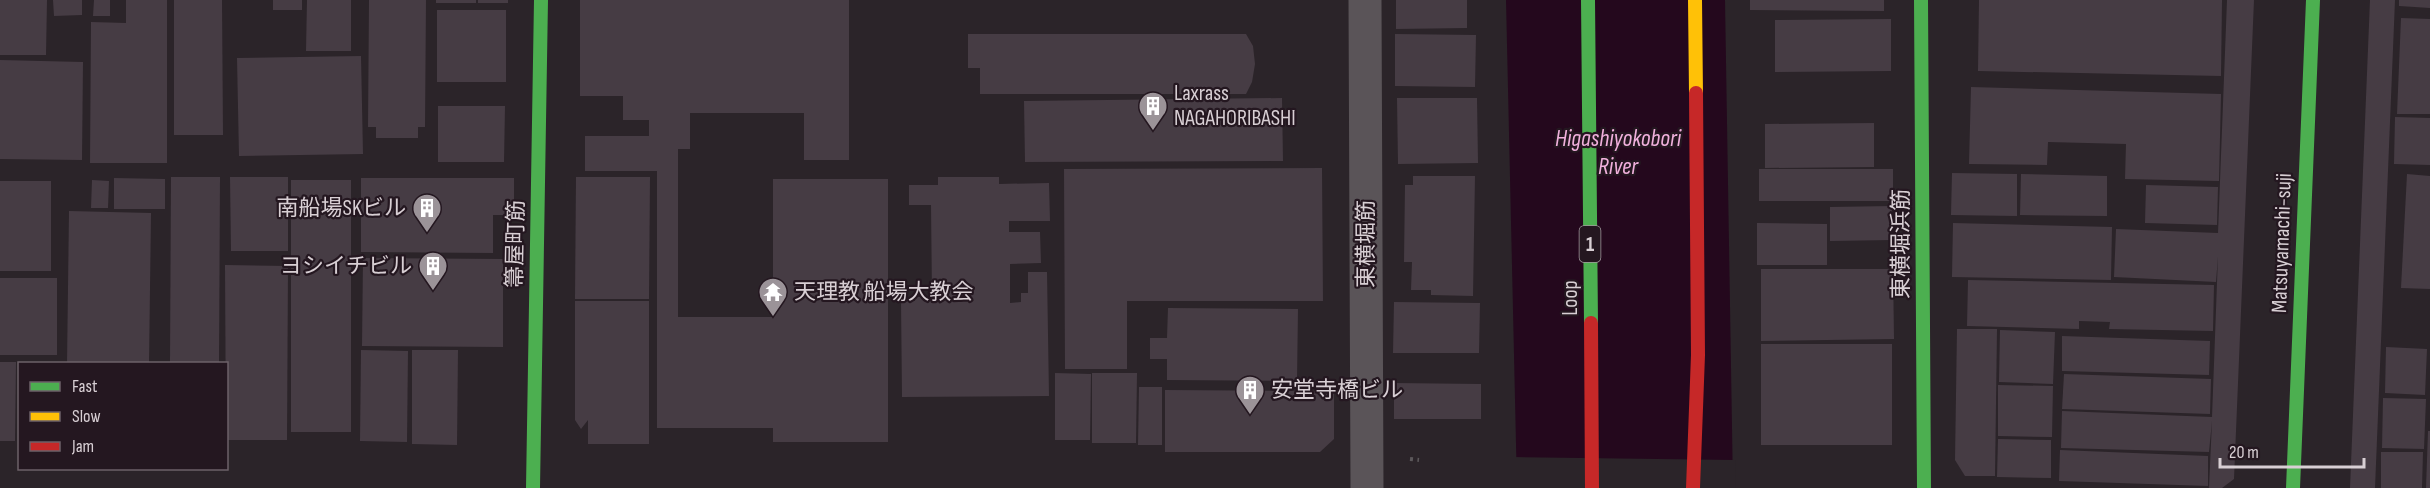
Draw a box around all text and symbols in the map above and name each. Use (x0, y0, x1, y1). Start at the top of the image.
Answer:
place label: Laxrass NAGAHORIBASHI (1174, 80, 1296, 132)
building icon: Laxrass NAGAHORIBASHI (1137, 90, 1169, 132)
water label: Higashiyokobori River (1555, 124, 1682, 181)
street label: Matsuyamachi-suji (2266, 173, 2298, 313)
street label: 東横堀浜筋 (1888, 189, 1915, 299)
building icon: 南船場SKビル (411, 192, 443, 234)
place label: 南船場SKビル (277, 195, 406, 222)
street label: 箒屋町筋 (502, 200, 530, 288)
street label: 東横堀筋 (1353, 200, 1380, 288)
road number: 1 (1580, 226, 1600, 262)
building icon: ヨシイチビル (417, 250, 449, 292)
place label: ヨシイチビル (280, 253, 412, 280)
temple icon: 天理教 船場大教会 (757, 276, 789, 318)
place label: 天理教 船場大教会 (794, 279, 974, 306)
street label: Loop (1557, 280, 1584, 316)
legend (18, 362, 228, 470)
building icon: 安堂寺橋ビル (1234, 374, 1266, 416)
text: Fast (72, 376, 98, 397)
place label: 安堂寺橋ビル (1271, 377, 1403, 404)
text: Slow (72, 406, 101, 427)
scale bar (2220, 431, 2364, 469)
text: Jam (71, 436, 94, 457)
text: 20 m (2229, 442, 2259, 463)

